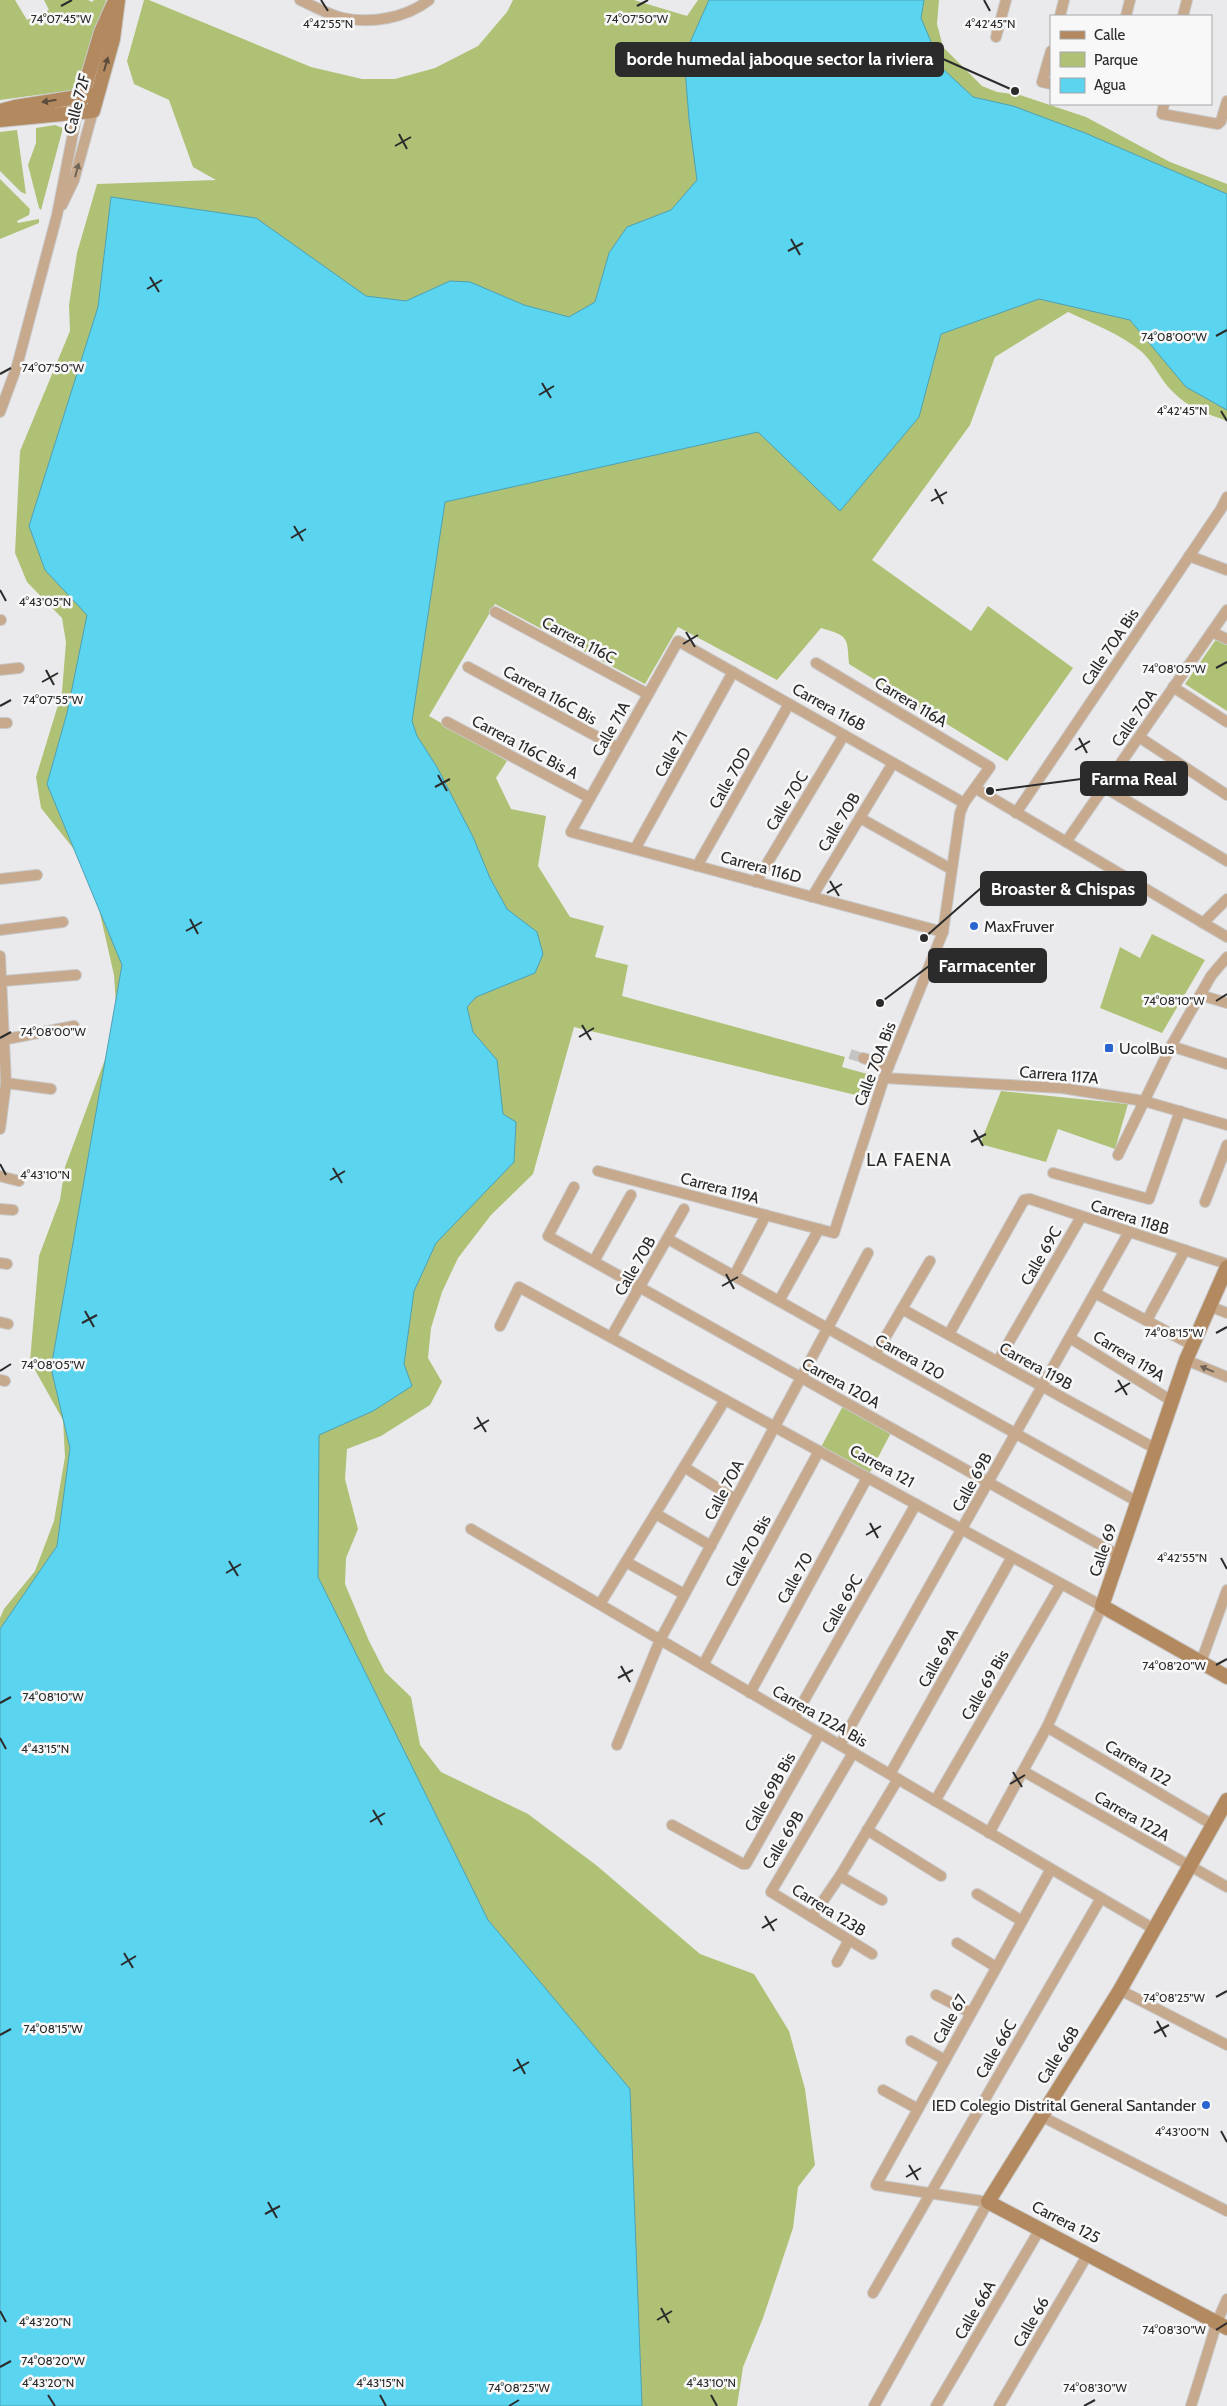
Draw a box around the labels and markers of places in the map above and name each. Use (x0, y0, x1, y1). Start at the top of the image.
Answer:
callout: borde humedal jaboque sector la riviera (616, 43, 943, 76)
callout: Farma Real (1081, 762, 1187, 795)
callout: Broaster & Chispas (981, 872, 1146, 905)
place label: MaxFruver (984, 917, 1055, 936)
marker: MaxFruver (968, 920, 980, 932)
callout: Farmacenter (929, 949, 1046, 982)
place label: UcolBus (1119, 1039, 1175, 1058)
marker: UcolBus (1103, 1042, 1115, 1054)
place label: IED Colegio Distrital General Santander (932, 2096, 1197, 2115)
marker: IED Colegio Distrital General Santander (1200, 2099, 1212, 2111)

